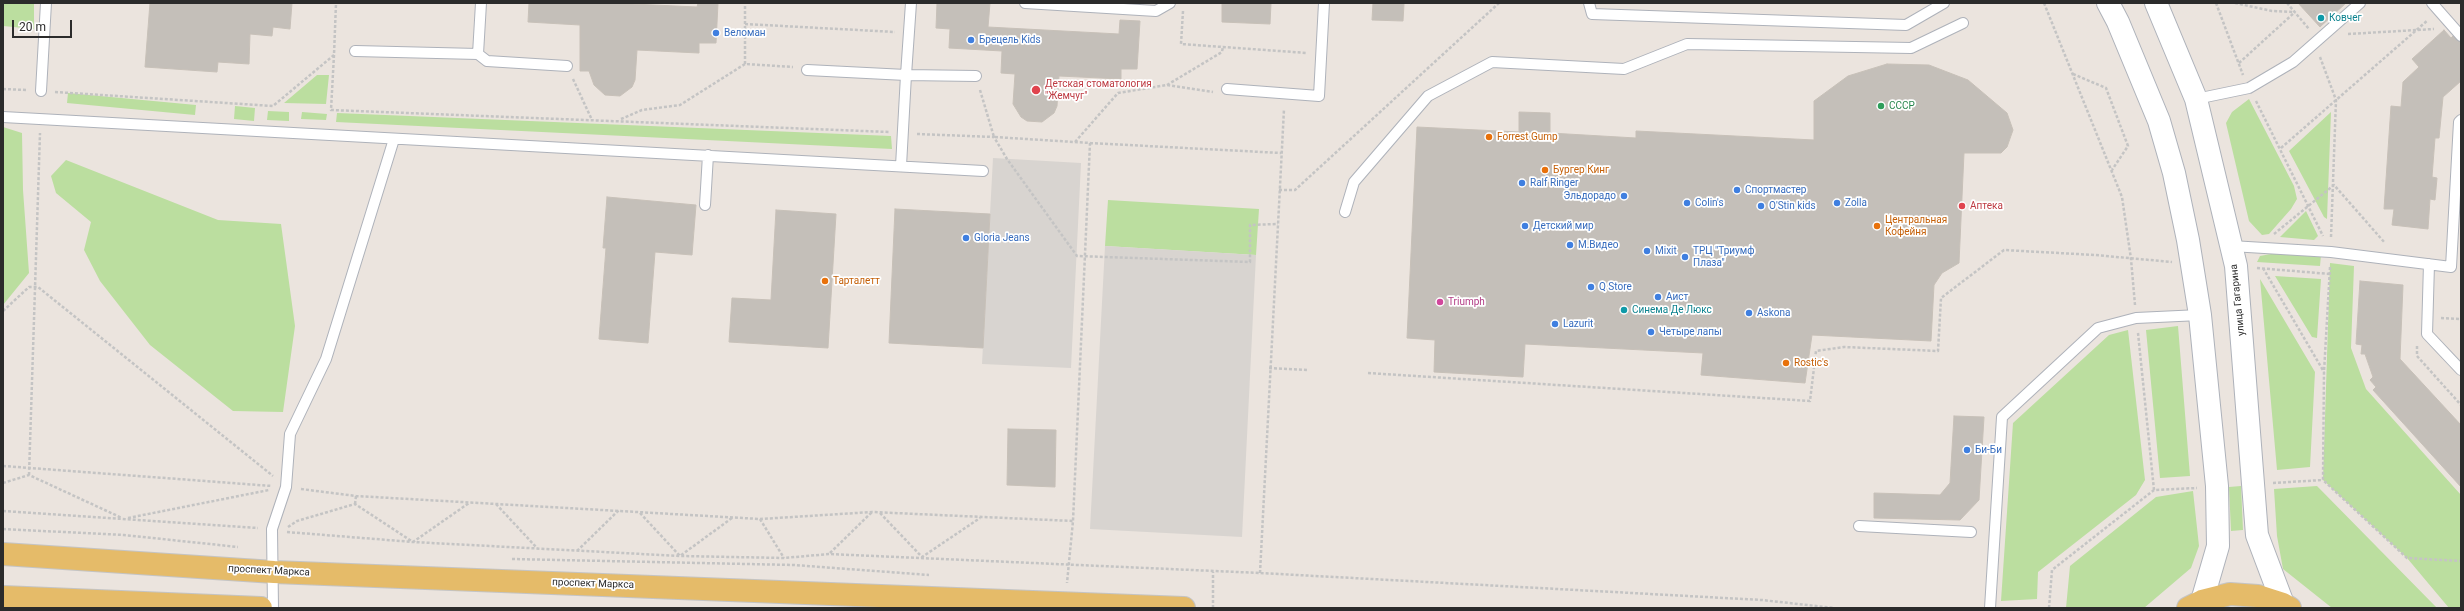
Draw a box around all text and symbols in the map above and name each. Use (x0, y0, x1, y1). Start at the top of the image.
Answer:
scale bar (14, 12, 74, 38)
place label: Ковчег (2329, 12, 2362, 24)
marker: Ковчег (2316, 13, 2326, 23)
text: 20 m (19, 20, 46, 34)
place label: Веломан (724, 27, 766, 39)
marker: Веломан (711, 28, 721, 38)
place label: Брецель Kids (979, 34, 1041, 46)
marker: Брецель Kids (966, 35, 976, 45)
place label: Детская стоматология "Жемчуг" (1045, 78, 1152, 102)
marker: Детская стоматология "Жемчуг" (1030, 84, 1042, 96)
place label: СССР (1889, 100, 1915, 112)
marker: СССР (1876, 101, 1886, 111)
place label: Forrest Gump (1497, 131, 1558, 143)
marker: Forrest Gump (1484, 132, 1494, 142)
place label: Бургер Кинг (1553, 164, 1609, 176)
marker: Бургер Кинг (1540, 165, 1550, 175)
place label: Ralf Ringer (1530, 177, 1578, 189)
marker: Ralf Ringer (1517, 178, 1527, 188)
place label: Спортмастер (1745, 184, 1806, 196)
marker: Спортмастер (1732, 185, 1742, 195)
place label: Эльдорадо (1564, 190, 1616, 202)
marker: Эльдорадо (1619, 191, 1629, 201)
place label: Colin's (1695, 197, 1724, 209)
place label: Zolla (1845, 197, 1867, 209)
marker: Colin's (1682, 198, 1692, 208)
marker: Zolla (1832, 198, 1842, 208)
place label: O'Stin kids (1769, 200, 1816, 212)
place label: Аптека (1970, 200, 2003, 212)
marker: O'Stin kids (1756, 201, 1766, 211)
marker: Аптека (1957, 201, 1967, 211)
place label: Центральная Кофейня (1885, 214, 1947, 238)
place label: Детский мир (1533, 220, 1594, 232)
marker: Детский мир (1520, 221, 1530, 231)
marker: Центральная Кофейня (1872, 221, 1882, 231)
place label: Gloria Jeans (974, 232, 1030, 244)
marker: Gloria Jeans (961, 233, 971, 243)
place label: М.Видео (1578, 239, 1618, 251)
marker: М.Видео (1565, 240, 1575, 250)
place label: Mixit (1655, 245, 1677, 257)
place label: ТРЦ "Триумф Плаза" (1693, 245, 1754, 268)
marker: Mixit (1642, 246, 1652, 256)
marker: ТРЦ "Триумф Плаза" (1680, 252, 1690, 262)
street label: улица Гагарина (2228, 264, 2248, 336)
place label: Тарталетт (833, 275, 880, 287)
marker: Тарталетт (820, 276, 830, 286)
place label: Q Store (1599, 281, 1632, 293)
marker: Q Store (1586, 282, 1596, 292)
place label: Аист (1666, 291, 1688, 303)
marker: Аист (1653, 292, 1663, 302)
place label: Triumph (1448, 296, 1485, 308)
marker: Triumph (1435, 297, 1445, 307)
place label: Синема Де Люкс (1632, 304, 1712, 316)
marker: Синема Де Люкс (1619, 305, 1629, 315)
place label: Askona (1757, 307, 1790, 319)
marker: Askona (1744, 308, 1754, 318)
place label: Lazurit (1563, 318, 1593, 330)
marker: Lazurit (1550, 319, 1560, 329)
place label: Четыре лапы (1659, 326, 1722, 338)
marker: Четыре лапы (1646, 327, 1656, 337)
place label: Rostic's (1794, 357, 1828, 369)
marker: Rostic's (1781, 358, 1791, 368)
place label: Би-Би (1975, 444, 2002, 456)
marker: Би-Би (1962, 445, 1972, 455)
street label: проспект Маркса (228, 563, 310, 579)
street label: проспект Маркса (552, 577, 634, 591)

